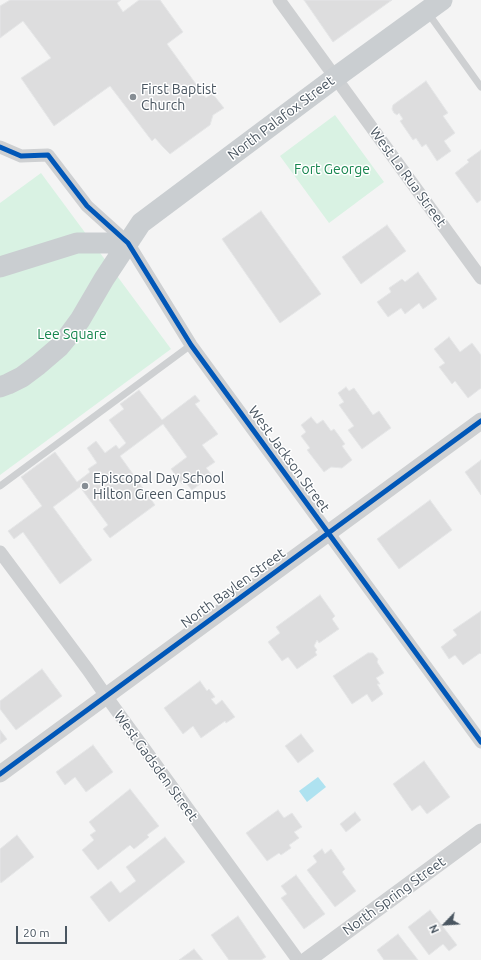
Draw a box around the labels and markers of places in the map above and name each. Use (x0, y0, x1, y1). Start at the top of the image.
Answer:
place label: First Baptist Church (141, 81, 217, 114)
marker: First Baptist Church (128, 92, 138, 102)
place label: Episcopal Day School Hilton Green Campus (93, 470, 226, 502)
marker: Episcopal Day School Hilton Green Campus (80, 481, 90, 491)

